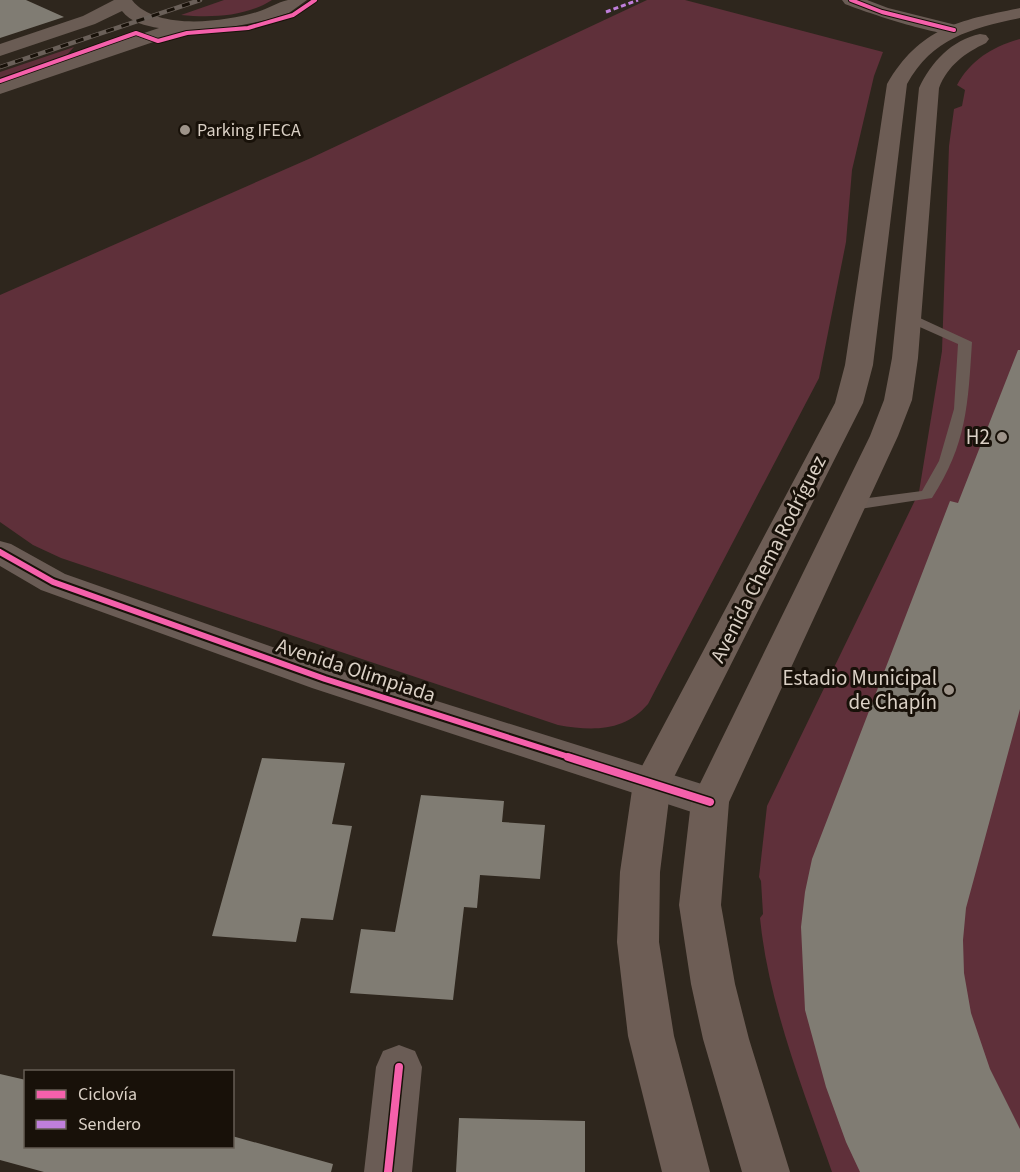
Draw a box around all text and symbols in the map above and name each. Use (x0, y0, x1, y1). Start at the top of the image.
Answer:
place label: Parking IFECA (197, 118, 301, 143)
marker: Parking IFECA (178, 123, 192, 137)
place label: H2 (966, 422, 990, 452)
marker: H2 (995, 430, 1009, 444)
street label: Avenida Chema Rodríguez (703, 450, 833, 668)
street label: Avenida Olimpiada (272, 630, 440, 710)
place label: Estadio Municipal de Chapín (783, 663, 937, 717)
marker: Estadio Municipal de Chapín (942, 683, 956, 697)
legend (24, 1070, 234, 1148)
text: Ciclovía (78, 1082, 137, 1107)
text: Sendero (78, 1112, 141, 1137)

